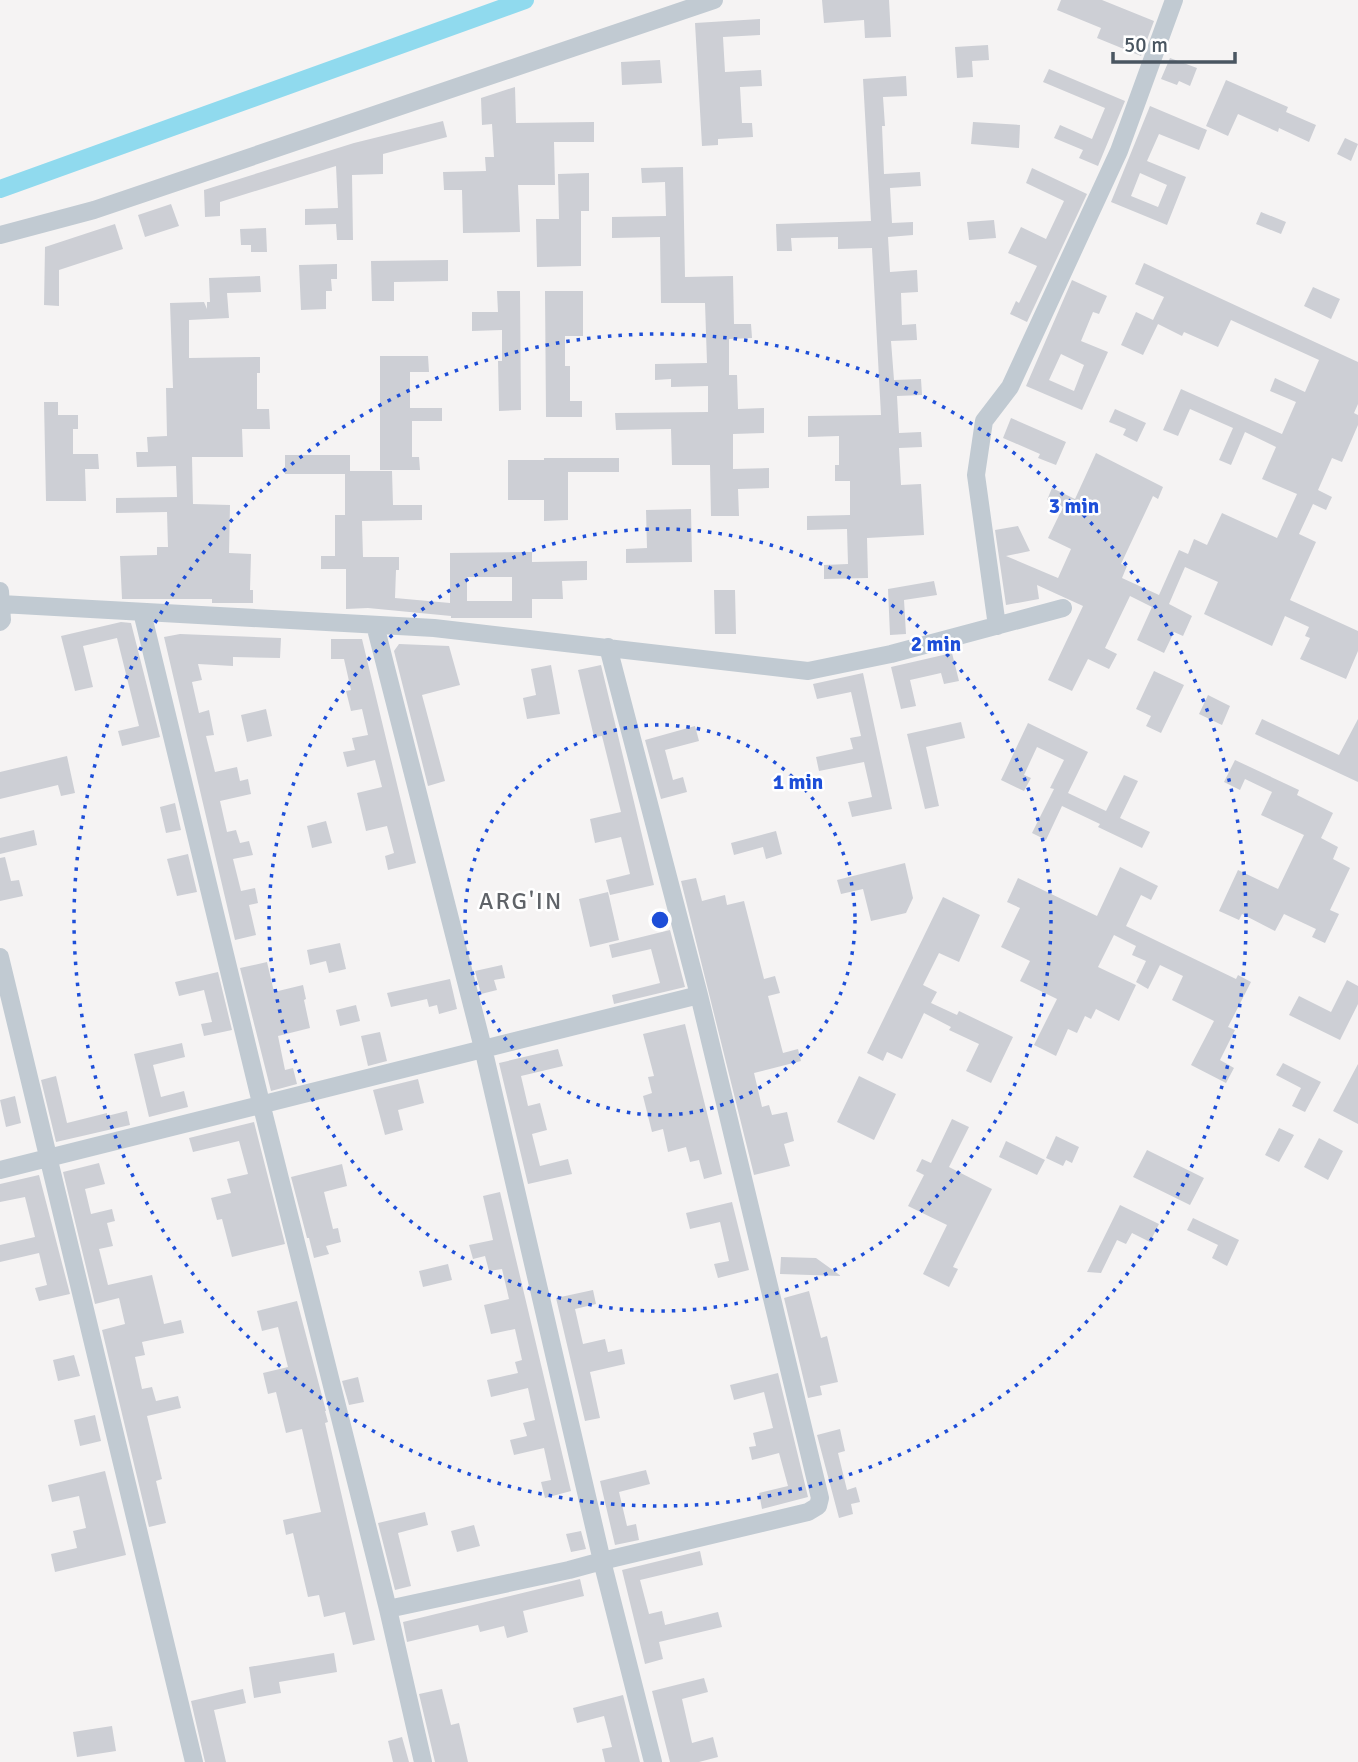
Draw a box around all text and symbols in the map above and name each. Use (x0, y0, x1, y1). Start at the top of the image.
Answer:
scale bar (1113, 21, 1236, 65)
text: 50 m (1124, 32, 1168, 58)
text: 3 min (1049, 493, 1099, 519)
text: 2 min (911, 631, 961, 657)
text: 1 min (773, 769, 823, 795)
district label: ARG'IN (479, 886, 563, 916)
centre of rings (648, 908, 672, 932)

